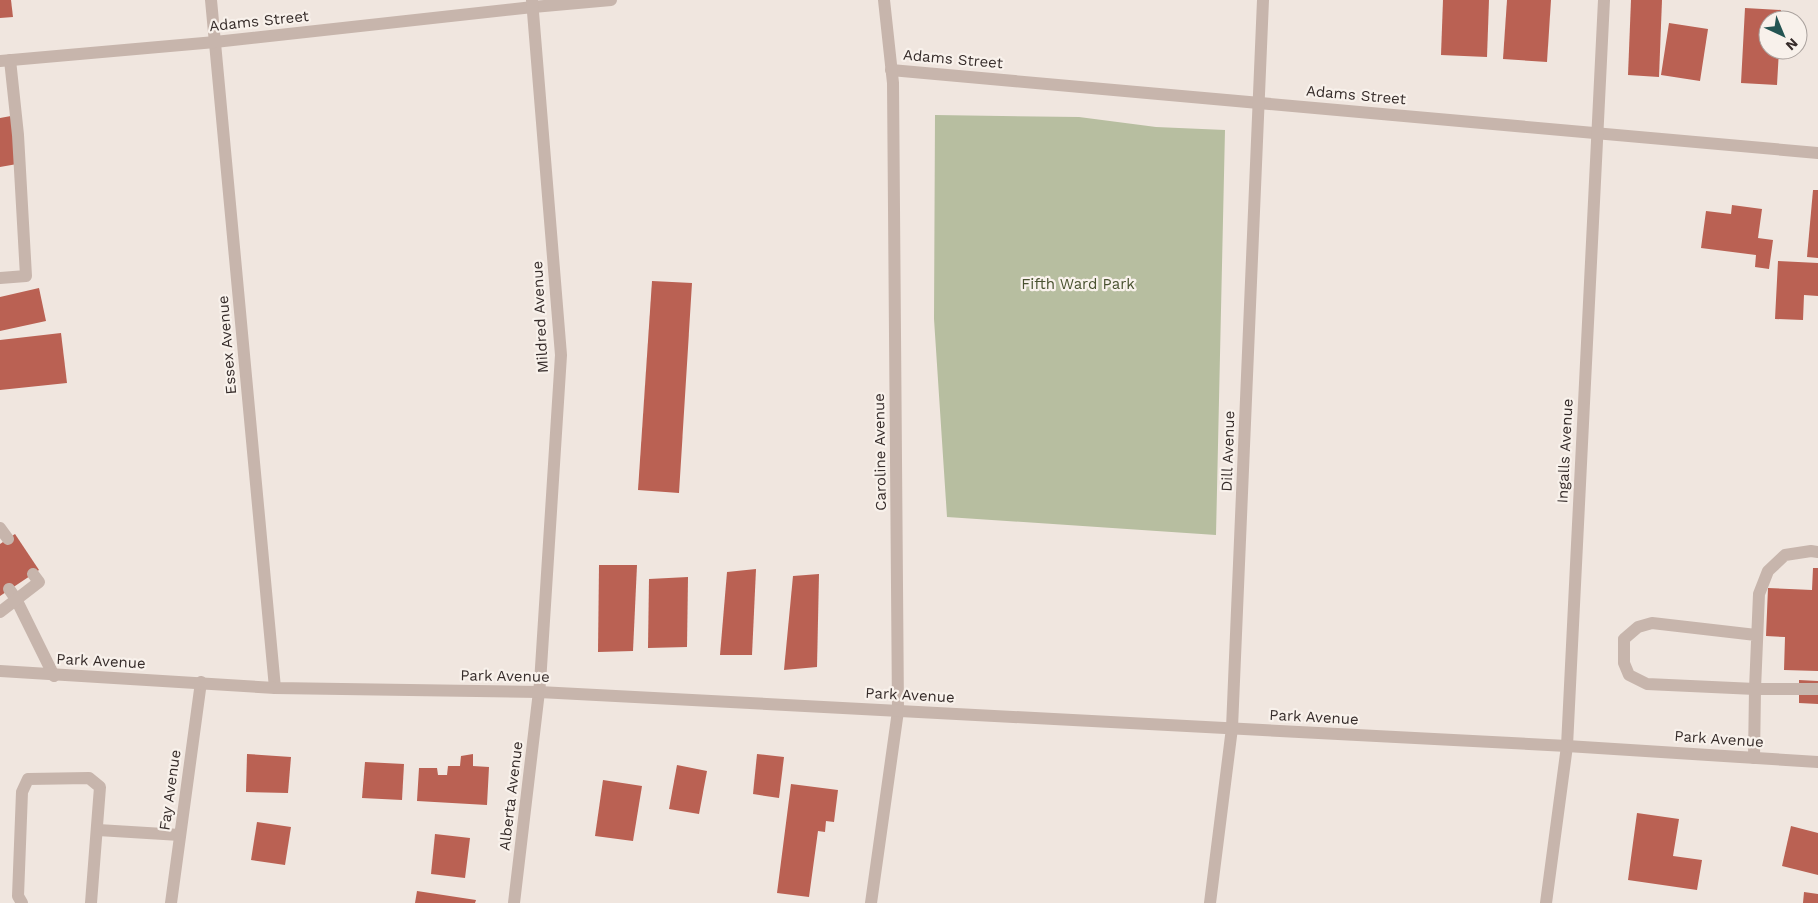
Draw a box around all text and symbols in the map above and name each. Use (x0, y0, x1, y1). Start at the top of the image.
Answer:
street label: Adams Street (208, 7, 310, 35)
north arrow (1758, 10, 1808, 60)
text: N (1783, 35, 1801, 54)
street label: Adams Street (902, 46, 1004, 72)
street label: Adams Street (1305, 82, 1407, 108)
street label: Mildred Avenue (528, 260, 552, 374)
park label: Fifth Ward Park (1021, 275, 1135, 293)
street label: Essex Avenue (214, 295, 240, 395)
street label: Caroline Avenue (870, 393, 890, 511)
street label: Ingalls Avenue (1553, 398, 1577, 504)
street label: Dill Avenue (1218, 410, 1238, 492)
street label: Park Avenue (56, 650, 146, 672)
street label: Park Avenue (460, 666, 550, 686)
street label: Park Avenue (865, 684, 955, 706)
street label: Park Avenue (1269, 706, 1359, 728)
street label: Park Avenue (1674, 727, 1764, 751)
street label: Alberta Avenue (495, 740, 527, 852)
street label: Fay Avenue (155, 748, 185, 832)

